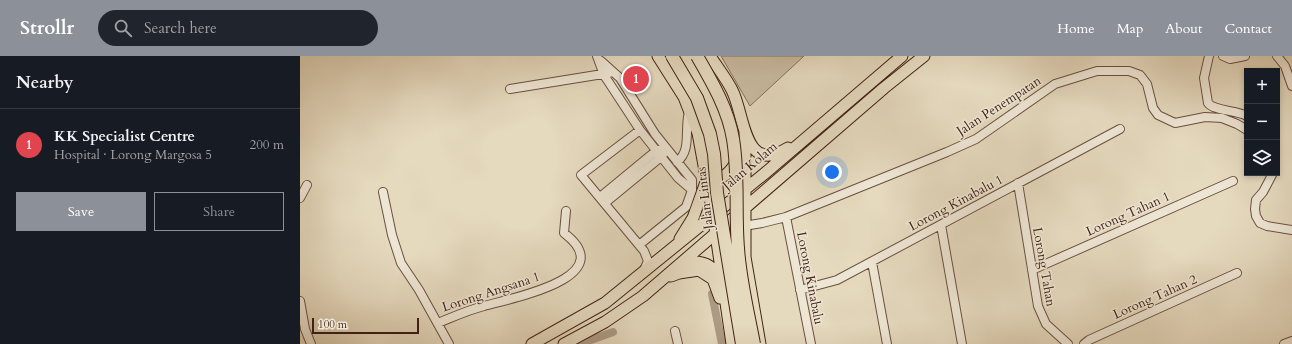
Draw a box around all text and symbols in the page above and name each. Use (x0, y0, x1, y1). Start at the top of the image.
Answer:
search box (98, 10, 378, 46)
text: Strollr (20, 15, 74, 41)
icon: search (112, 17, 134, 39)
text: Search here (144, 18, 217, 38)
text: Home (1057, 19, 1095, 38)
text: Map (1117, 19, 1143, 38)
text: About (1165, 19, 1202, 38)
text: Contact (1224, 19, 1272, 38)
pin: 1 (623, 64, 649, 94)
map controls (1244, 68, 1280, 176)
button: + (1244, 68, 1280, 104)
text: Nearby (16, 71, 73, 94)
street label: Jalan Penempatan (952, 72, 1045, 141)
button: − (1244, 104, 1280, 140)
text: KK Specialist Centre (54, 126, 195, 146)
text: 1 (26, 136, 32, 154)
text: 200 m (250, 136, 284, 154)
street label: Jalan Kolam (717, 138, 781, 196)
button: layers (1244, 140, 1280, 176)
text: Hospital · Lorong Margosa 5 (54, 146, 212, 164)
your location (822, 162, 842, 182)
street label: Jalan Lintas (692, 166, 718, 232)
street label: Lorong Kinabalu 1 (906, 171, 1006, 235)
street label: Lorong Tahan 1 (1083, 187, 1173, 241)
button: Save (16, 192, 146, 231)
button: Share (154, 192, 284, 231)
street label: Lorong Tahan (1028, 226, 1060, 309)
street label: Lorong Kinabalu (792, 230, 828, 326)
street label: Lorong Angsana 1 (440, 268, 542, 316)
street label: Lorong Tahan 2 (1110, 270, 1200, 324)
scale bar (312, 316, 419, 335)
text: 100 m (318, 317, 347, 332)

